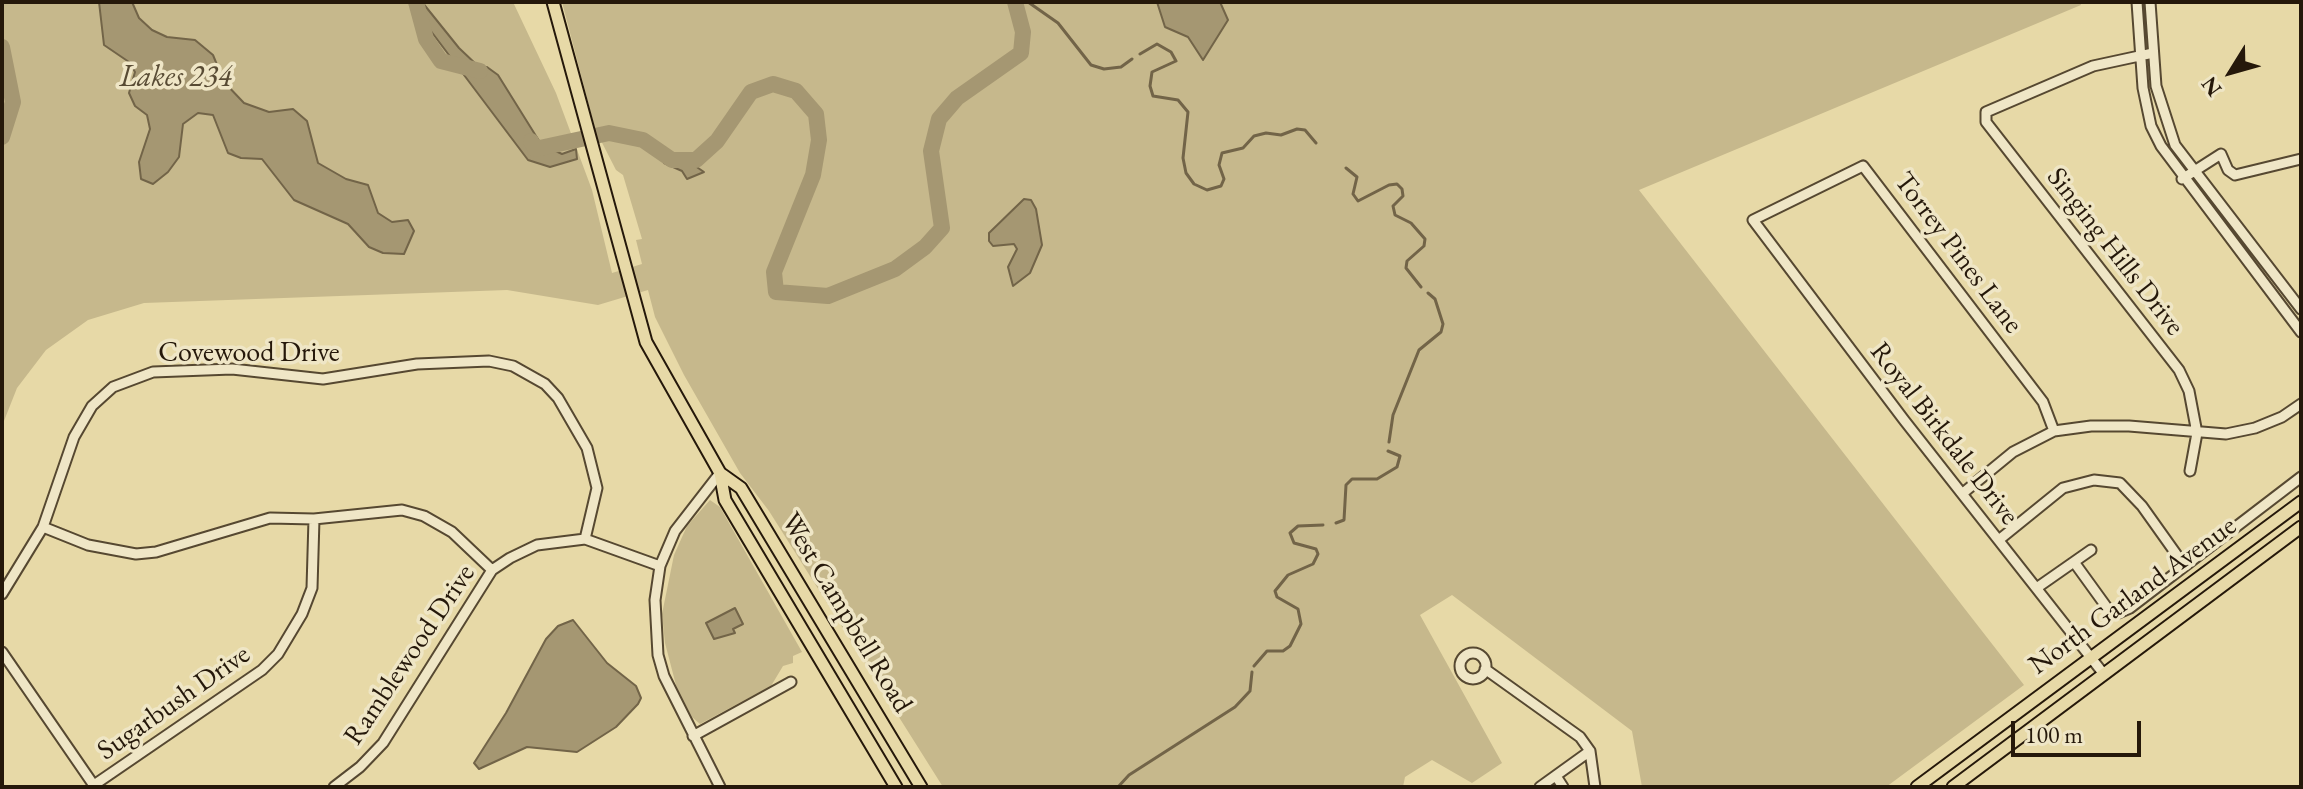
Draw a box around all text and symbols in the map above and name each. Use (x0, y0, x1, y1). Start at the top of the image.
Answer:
north arrow (2191, 32, 2271, 112)
water label: Lakes 234 (120, 60, 232, 96)
text: N (2194, 71, 2228, 103)
street label: Singing Hills Drive (2039, 161, 2191, 343)
street label: Torrey Pines Lane (1886, 166, 2030, 340)
street label: Covewood Drive (158, 336, 340, 370)
street label: Royal Birkdale Drive (1862, 336, 2026, 532)
street label: West Campbell Road (773, 507, 919, 719)
street label: North Garland Avenue (2023, 510, 2243, 682)
street label: Ramblewood Drive (337, 558, 483, 752)
street label: Sugarbush Drive (91, 638, 257, 768)
scale bar (2015, 705, 2145, 755)
text: 100 m (2025, 719, 2083, 750)

